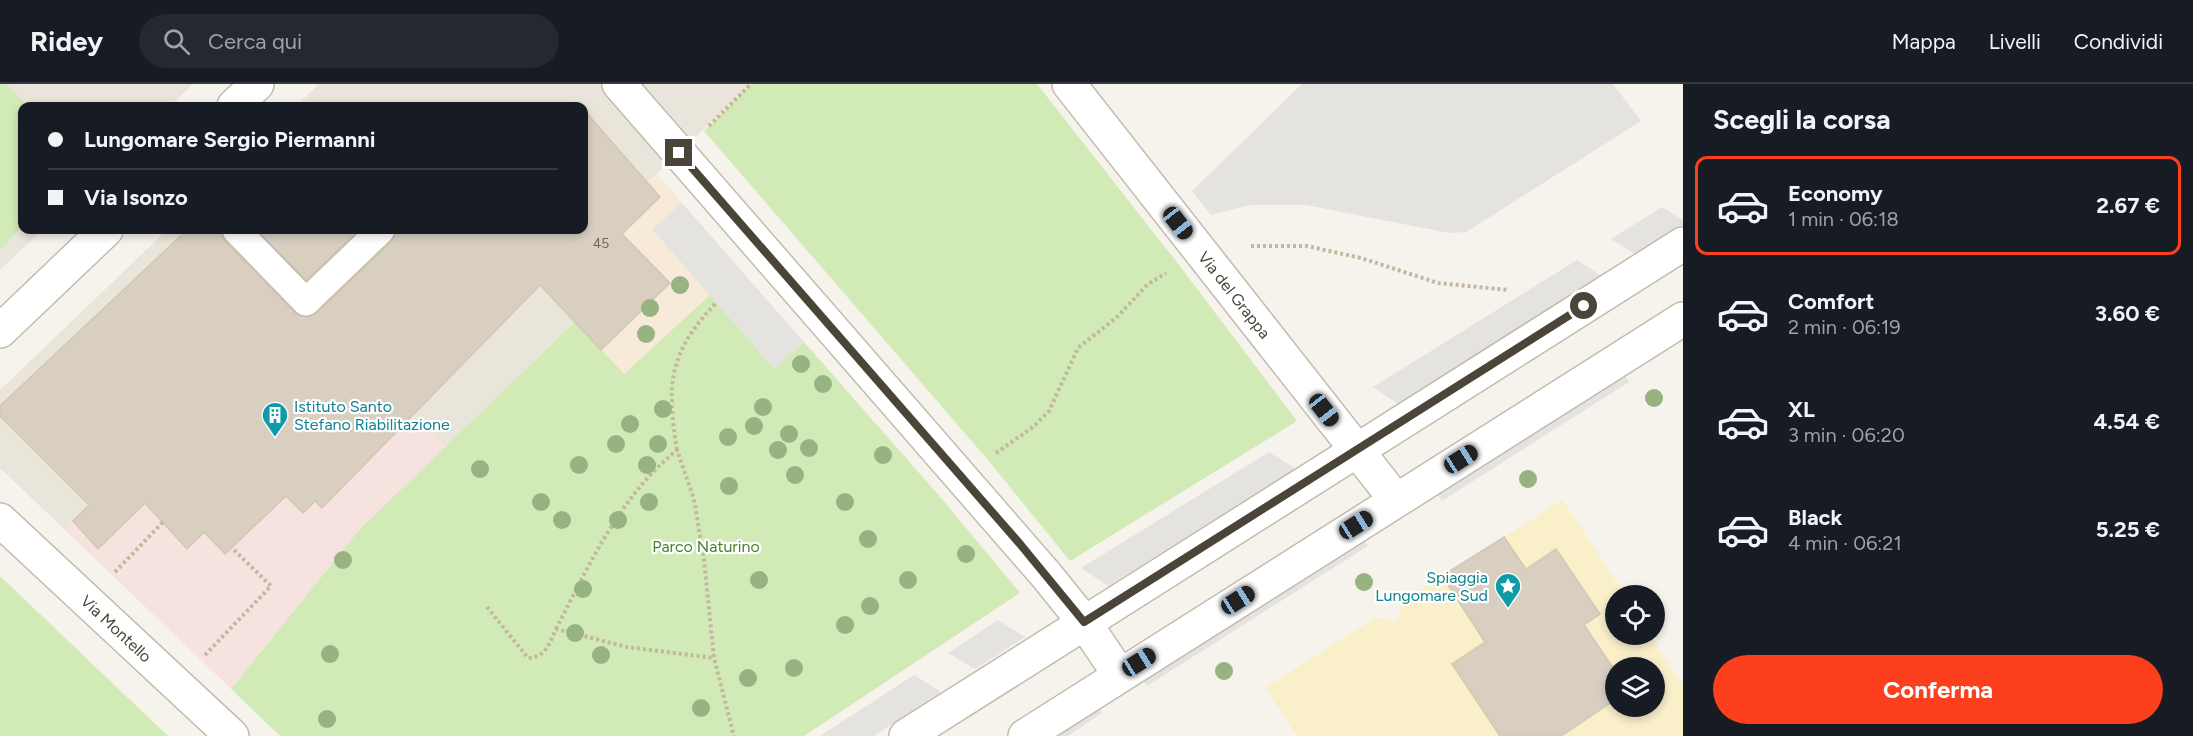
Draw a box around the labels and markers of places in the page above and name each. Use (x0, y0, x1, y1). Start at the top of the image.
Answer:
place label: Istituto Santo Stefano Riabilitazione (294, 397, 450, 434)
building icon: Istituto Santo Stefano Riabilitazione (260, 400, 290, 438)
place label: Spiaggia Lungomare Sud (1375, 568, 1488, 605)
place icon: Spiaggia Lungomare Sud (1493, 571, 1523, 609)

